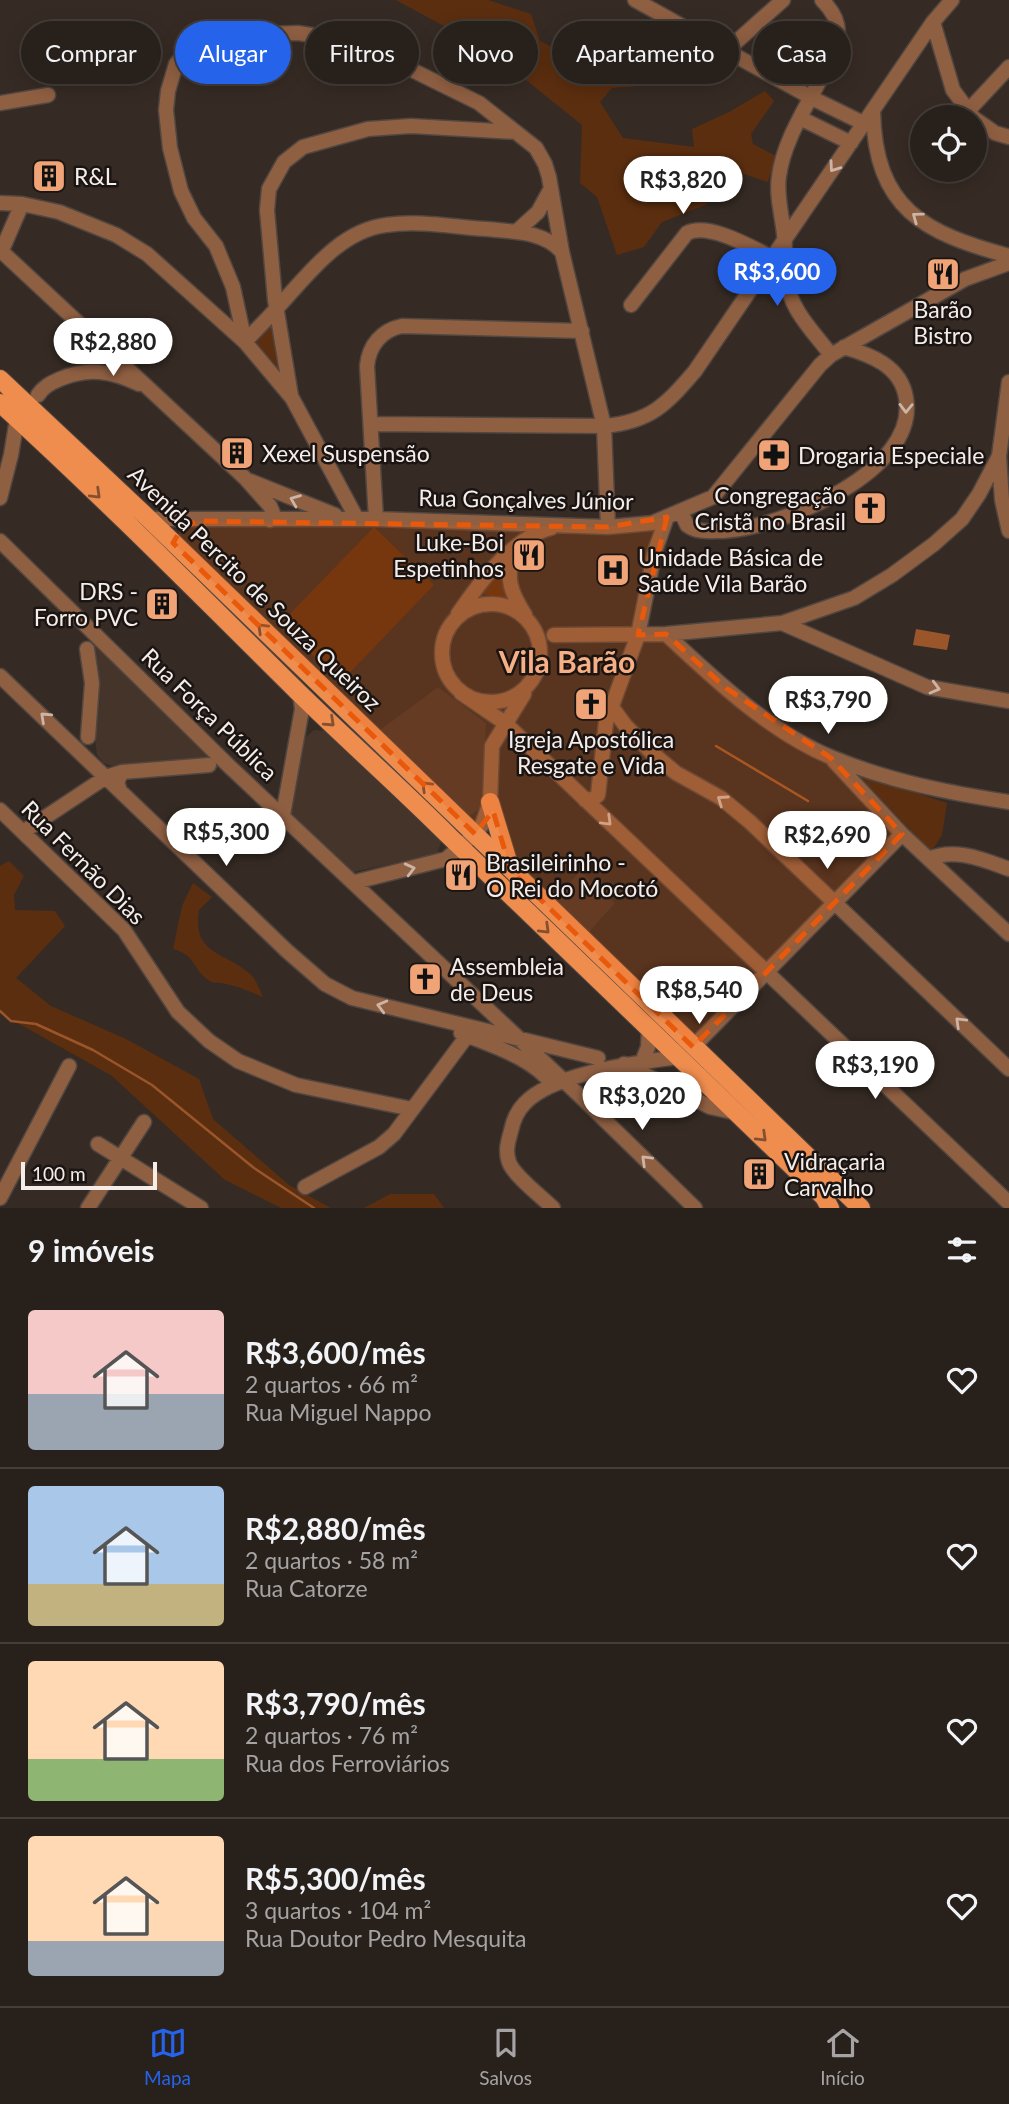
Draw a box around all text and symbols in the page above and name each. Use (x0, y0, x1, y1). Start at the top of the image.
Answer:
chip: Comprar (21, 21, 161, 84)
chip: Alugar (175, 21, 291, 84)
chip: Filtros (305, 21, 419, 84)
chip: Novo (433, 21, 538, 84)
chip: Apartamento (552, 21, 739, 84)
chip: Casa (753, 21, 851, 84)
map controls (910, 105, 987, 182)
button: locate (910, 105, 987, 182)
pin: R$3,820 (618, 156, 748, 216)
building icon: R&L (30, 157, 68, 195)
one-way arrow (830, 159, 842, 172)
place label: R&L (74, 162, 117, 190)
text: R$3,820 (640, 165, 726, 193)
one-way arrow (913, 213, 925, 225)
pin: R$3,600 (712, 248, 842, 308)
restaurant icon: Barão Bistro (924, 255, 962, 293)
text: R$3,600 (734, 257, 820, 285)
place label: Barão Bistro (913, 295, 973, 349)
pin: R$2,880 (48, 318, 178, 378)
text: R$2,880 (70, 327, 156, 355)
one-way arrow (898, 403, 914, 414)
building icon: Xexel Suspensão (218, 434, 256, 472)
pharmacy icon: Drogaria Especiale (755, 436, 793, 474)
place label: Xexel Suspensão (262, 439, 430, 467)
place label: Drogaria Especiale (798, 441, 984, 469)
street label: Avenida Percito de Souza Queiroz (123, 460, 387, 716)
place label: Congregação Cristã no Brasil (694, 481, 846, 535)
street label: Rua Gonçalves Júnior (418, 483, 635, 515)
one-way arrow (88, 485, 101, 498)
church icon: Congregação Cristã no Brasil (851, 489, 889, 527)
one-way arrow (290, 494, 303, 508)
place label: Luke-Boi Espetinhos (393, 528, 504, 582)
restaurant icon: Luke-Boi Espetinhos (510, 536, 548, 574)
place label: Unidade Básica de Saúde Vila Barão (638, 543, 823, 597)
hospital icon: Unidade Básica de Saúde Vila Barão (594, 551, 632, 589)
place label: DRS - Forro PVC (34, 577, 138, 631)
building icon: DRS - Forro PVC (143, 585, 181, 623)
one-way arrow (257, 624, 270, 637)
street label: Rua Força Pública (136, 642, 284, 786)
district label: Vila Barão (498, 643, 635, 679)
pin: R$3,790 (763, 676, 893, 736)
one-way arrow (928, 680, 940, 694)
church icon: Igreja Apostólica Resgate e Vida (572, 685, 610, 723)
text: R$3,790 (785, 685, 871, 713)
one-way arrow (40, 713, 53, 726)
one-way arrow (322, 714, 335, 726)
place label: Igreja Apostólica Resgate e Vida (508, 725, 674, 779)
one-way arrow (421, 782, 434, 795)
street label: Rua Fernão Dias (16, 794, 152, 930)
one-way arrow (717, 796, 730, 808)
pin: R$5,300 (161, 808, 291, 868)
one-way arrow (599, 812, 612, 825)
pin: R$2,690 (762, 812, 892, 871)
text: R$5,300 (183, 817, 269, 845)
text: R$2,690 (784, 820, 870, 848)
place label: Brasileirinho - O Rei do Mocotó (486, 848, 658, 902)
restaurant icon: Brasileirinho - O Rei do Mocotó (442, 856, 480, 894)
one-way arrow (404, 863, 416, 877)
one-way arrow (537, 920, 550, 933)
place label: Assembleia de Deus (450, 952, 564, 1006)
church icon: Assembleia de Deus (406, 960, 444, 998)
pin: R$8,540 (634, 967, 764, 1026)
text: R$8,540 (656, 975, 742, 1003)
one-way arrow (376, 1000, 388, 1014)
one-way arrow (955, 1018, 968, 1030)
pin: R$3,190 (810, 1042, 940, 1101)
text: R$3,190 (832, 1050, 918, 1078)
pin: R$3,020 (577, 1072, 707, 1132)
text: R$3,020 (599, 1081, 685, 1109)
one-way arrow (754, 1129, 767, 1142)
place label: Vidraçaria Carvalho (784, 1147, 885, 1201)
building icon: Vidraçaria Carvalho (740, 1155, 778, 1193)
one-way arrow (641, 1156, 654, 1169)
scale bar (21, 1159, 158, 1191)
text: 100 m (32, 1162, 86, 1185)
icon: filters (943, 1231, 981, 1269)
text: 9 imóveis (28, 1232, 154, 1268)
text: R$3,600/mês (245, 1334, 426, 1370)
icon: home (84, 1338, 168, 1422)
icon: heart (943, 1361, 981, 1399)
text: 2 quartos · 66 m² (245, 1370, 418, 1398)
text: Rua Miguel Nappo (245, 1398, 432, 1426)
text: R$2,880/mês (245, 1510, 426, 1546)
icon: home (84, 1514, 168, 1598)
icon: heart (943, 1537, 981, 1575)
text: 2 quartos · 58 m² (245, 1546, 418, 1574)
text: Rua Catorze (245, 1574, 368, 1602)
text: R$3,790/mês (245, 1685, 426, 1721)
icon: home (84, 1689, 168, 1773)
icon: heart (943, 1712, 981, 1750)
text: 2 quartos · 76 m² (245, 1721, 418, 1749)
text: Rua dos Ferroviários (245, 1749, 450, 1777)
text: R$5,300/mês (245, 1860, 426, 1896)
icon: home (84, 1864, 168, 1948)
icon: heart (943, 1887, 981, 1925)
text: 3 quartos · 104 m² (245, 1896, 431, 1924)
text: Rua Doutor Pedro Mesquita (245, 1924, 526, 1952)
tab: Mapa (144, 2024, 191, 2089)
tab: Salvos (479, 2024, 532, 2089)
tab: Início (820, 2024, 865, 2089)

